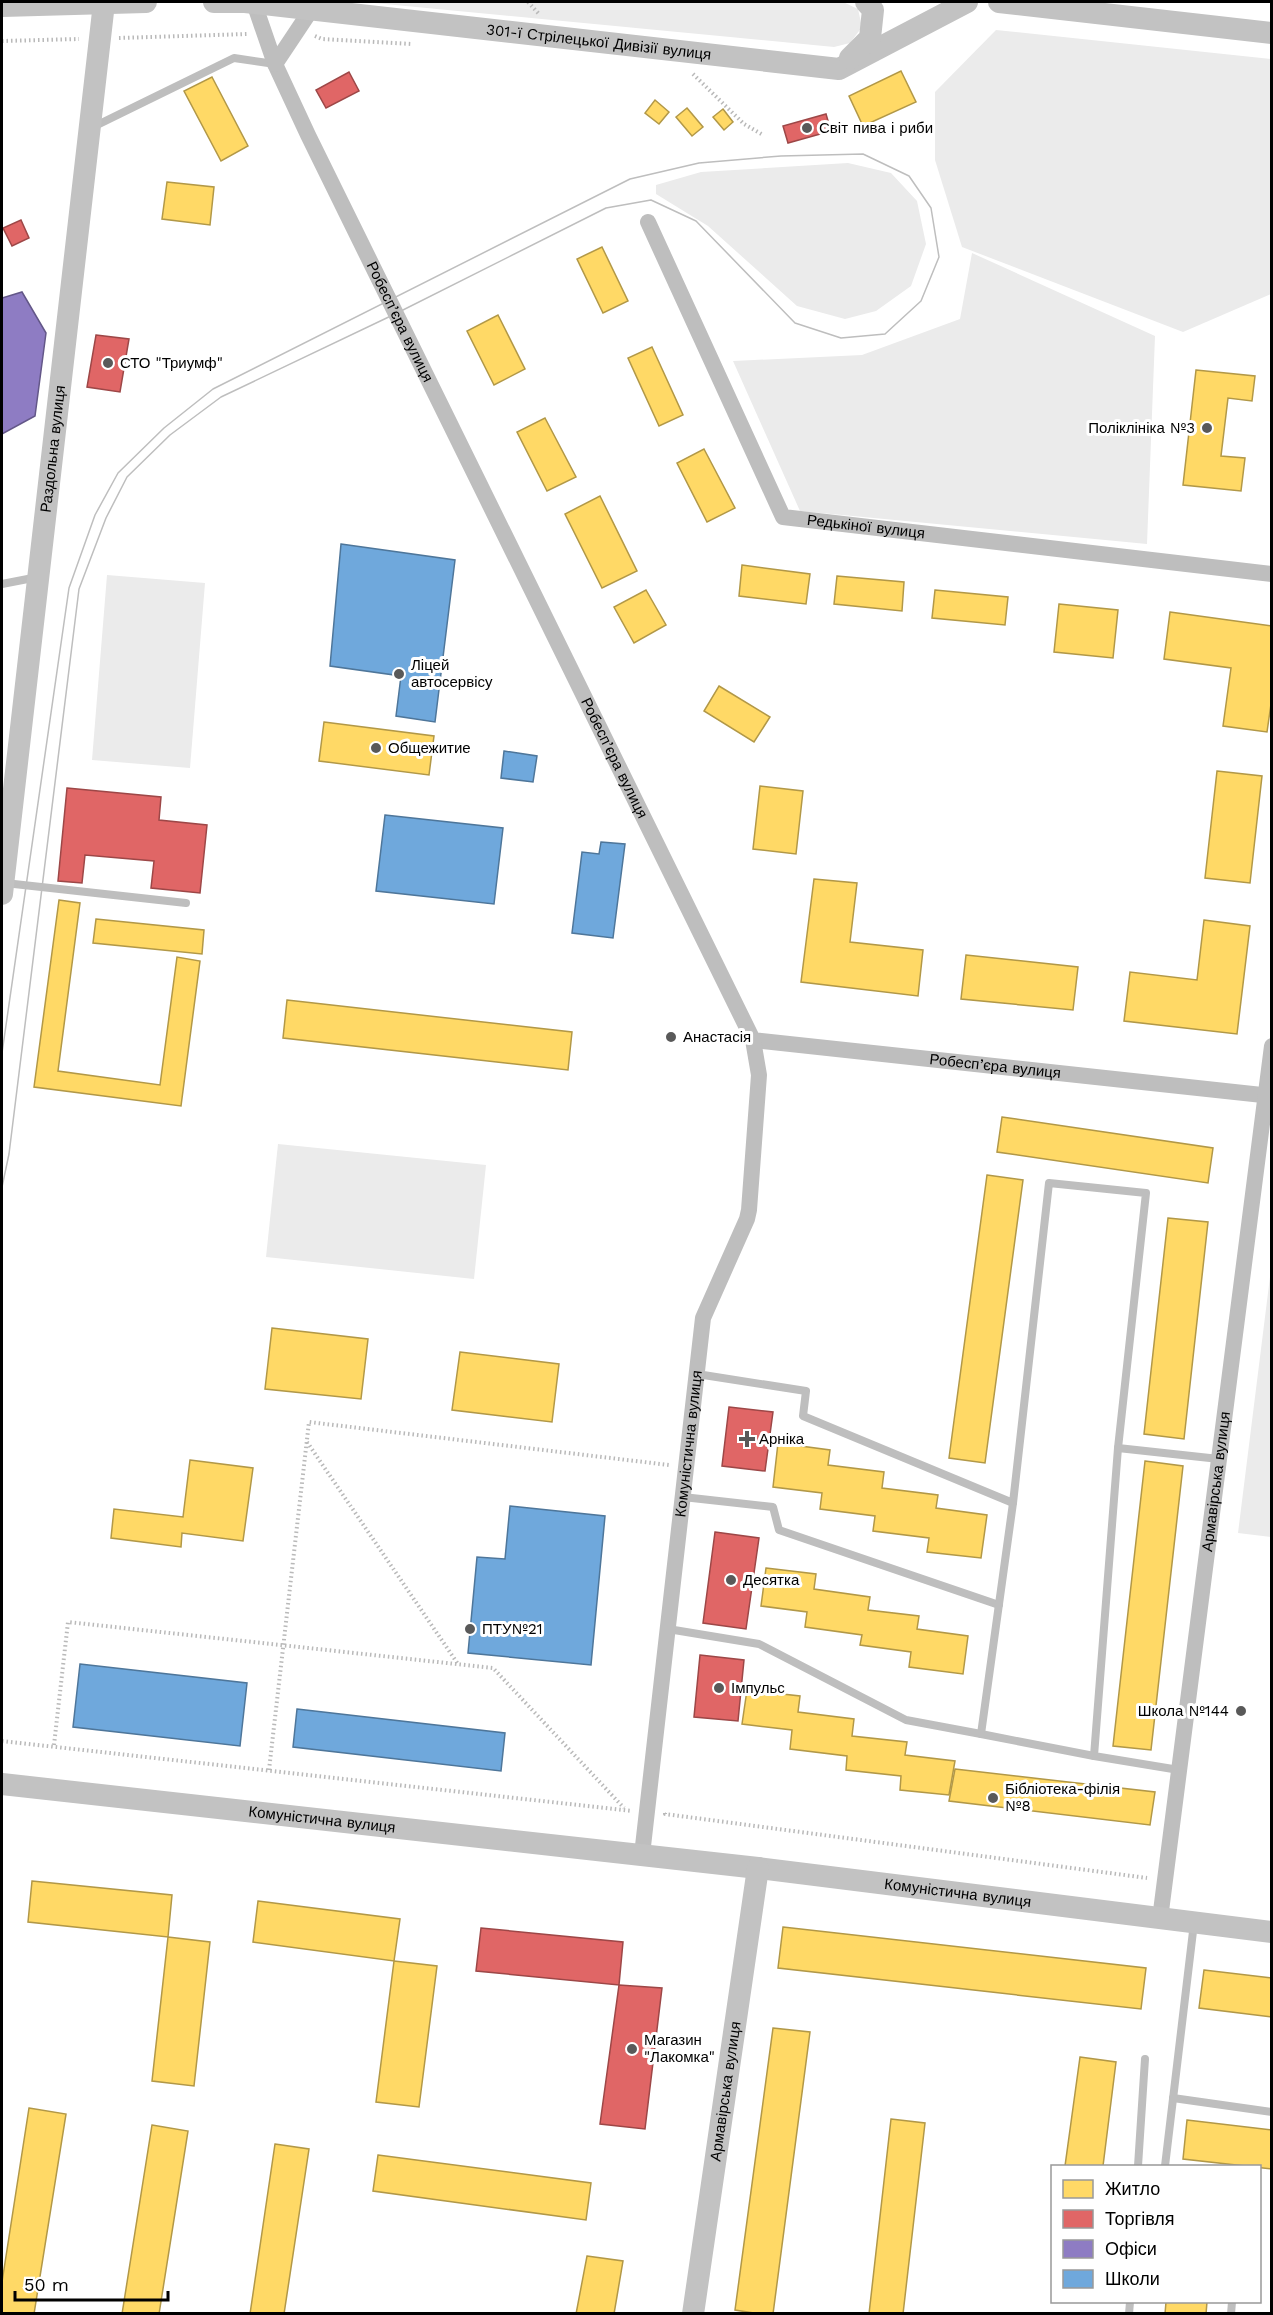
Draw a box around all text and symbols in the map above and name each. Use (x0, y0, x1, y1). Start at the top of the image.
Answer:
street label: 301-ї Стрілецької Дивізії вулиця (485, 20, 712, 64)
place label: Світ пива і риби (819, 119, 933, 137)
marker: Світ пива і риби (800, 121, 814, 135)
street label: Робесп’єра вулиця (363, 259, 437, 385)
place label: СТО "Триумф" (120, 354, 223, 372)
marker: СТО "Триумф" (101, 356, 115, 370)
street label: Раздольна вулиця (37, 384, 69, 514)
place label: Поліклініка №3 (1088, 419, 1195, 437)
marker: Поліклініка №3 (1200, 421, 1214, 435)
street label: Редькіної вулиця (806, 511, 926, 542)
place label: Ліцей автосервісу (411, 656, 493, 691)
marker: Ліцей автосервісу (392, 667, 406, 681)
street label: Робесп’єра вулиця (577, 695, 652, 821)
place label: Общежитие (388, 739, 471, 757)
marker: Общежитие (369, 741, 383, 755)
place label: Анастасія (683, 1028, 751, 1046)
marker: Анастасія (664, 1030, 678, 1044)
street label: Робесп’єра вулиця (929, 1050, 1062, 1082)
street label: Комуністична вулиця (671, 1369, 706, 1518)
street label: Армавірська вулиця (1198, 1410, 1234, 1553)
place label: Арніка (759, 1430, 805, 1448)
marker: Арніка (740, 1432, 754, 1446)
place label: Десятка (743, 1571, 800, 1589)
marker: Десятка (724, 1573, 738, 1587)
place label: ПТУ№21 (482, 1620, 542, 1638)
marker: ПТУ№21 (463, 1622, 477, 1636)
place label: Імпульс (731, 1679, 785, 1697)
marker: Імпульс (712, 1681, 726, 1695)
place label: Школа №144 (1138, 1702, 1229, 1720)
marker: Школа №144 (1234, 1704, 1248, 1718)
place label: Бібліотека-філія №8 (1005, 1780, 1120, 1815)
marker: Бібліотека-філія №8 (986, 1791, 1000, 1805)
street label: Комуністична вулиця (248, 1802, 396, 1837)
street label: Комуністична вулиця (883, 1875, 1032, 1911)
street label: Армавірська вулиця (706, 2020, 745, 2162)
place label: Магазин "Лакомка" (644, 2031, 715, 2066)
marker: Магазин "Лакомка" (625, 2042, 639, 2056)
legend (1051, 2165, 1261, 2303)
text: Житло (1105, 2178, 1160, 2199)
text: Торгівля (1105, 2208, 1175, 2229)
text: Офіси (1105, 2238, 1157, 2259)
scale bar (15, 2264, 168, 2302)
text: Школи (1105, 2268, 1160, 2289)
text: 50 m (24, 2274, 69, 2295)

